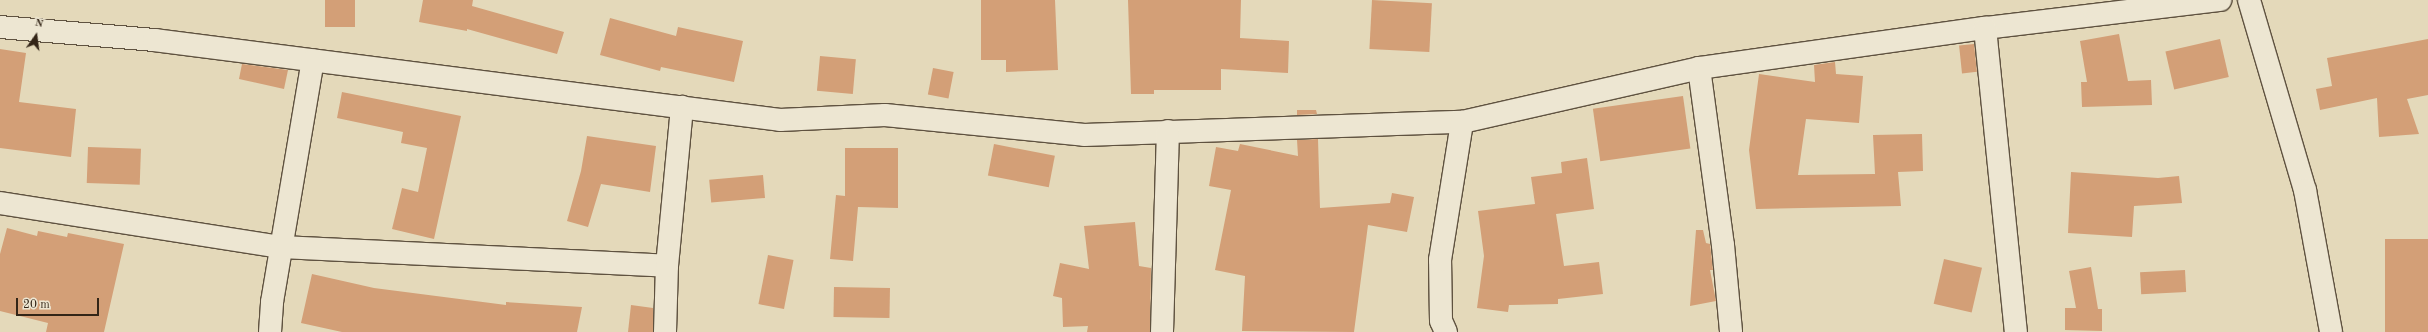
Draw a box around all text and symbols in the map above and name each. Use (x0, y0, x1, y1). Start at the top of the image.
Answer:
north arrow (16, 16, 56, 56)
text: N (34, 18, 44, 30)
scale bar (18, 290, 101, 316)
text: 20 m (23, 299, 50, 311)

